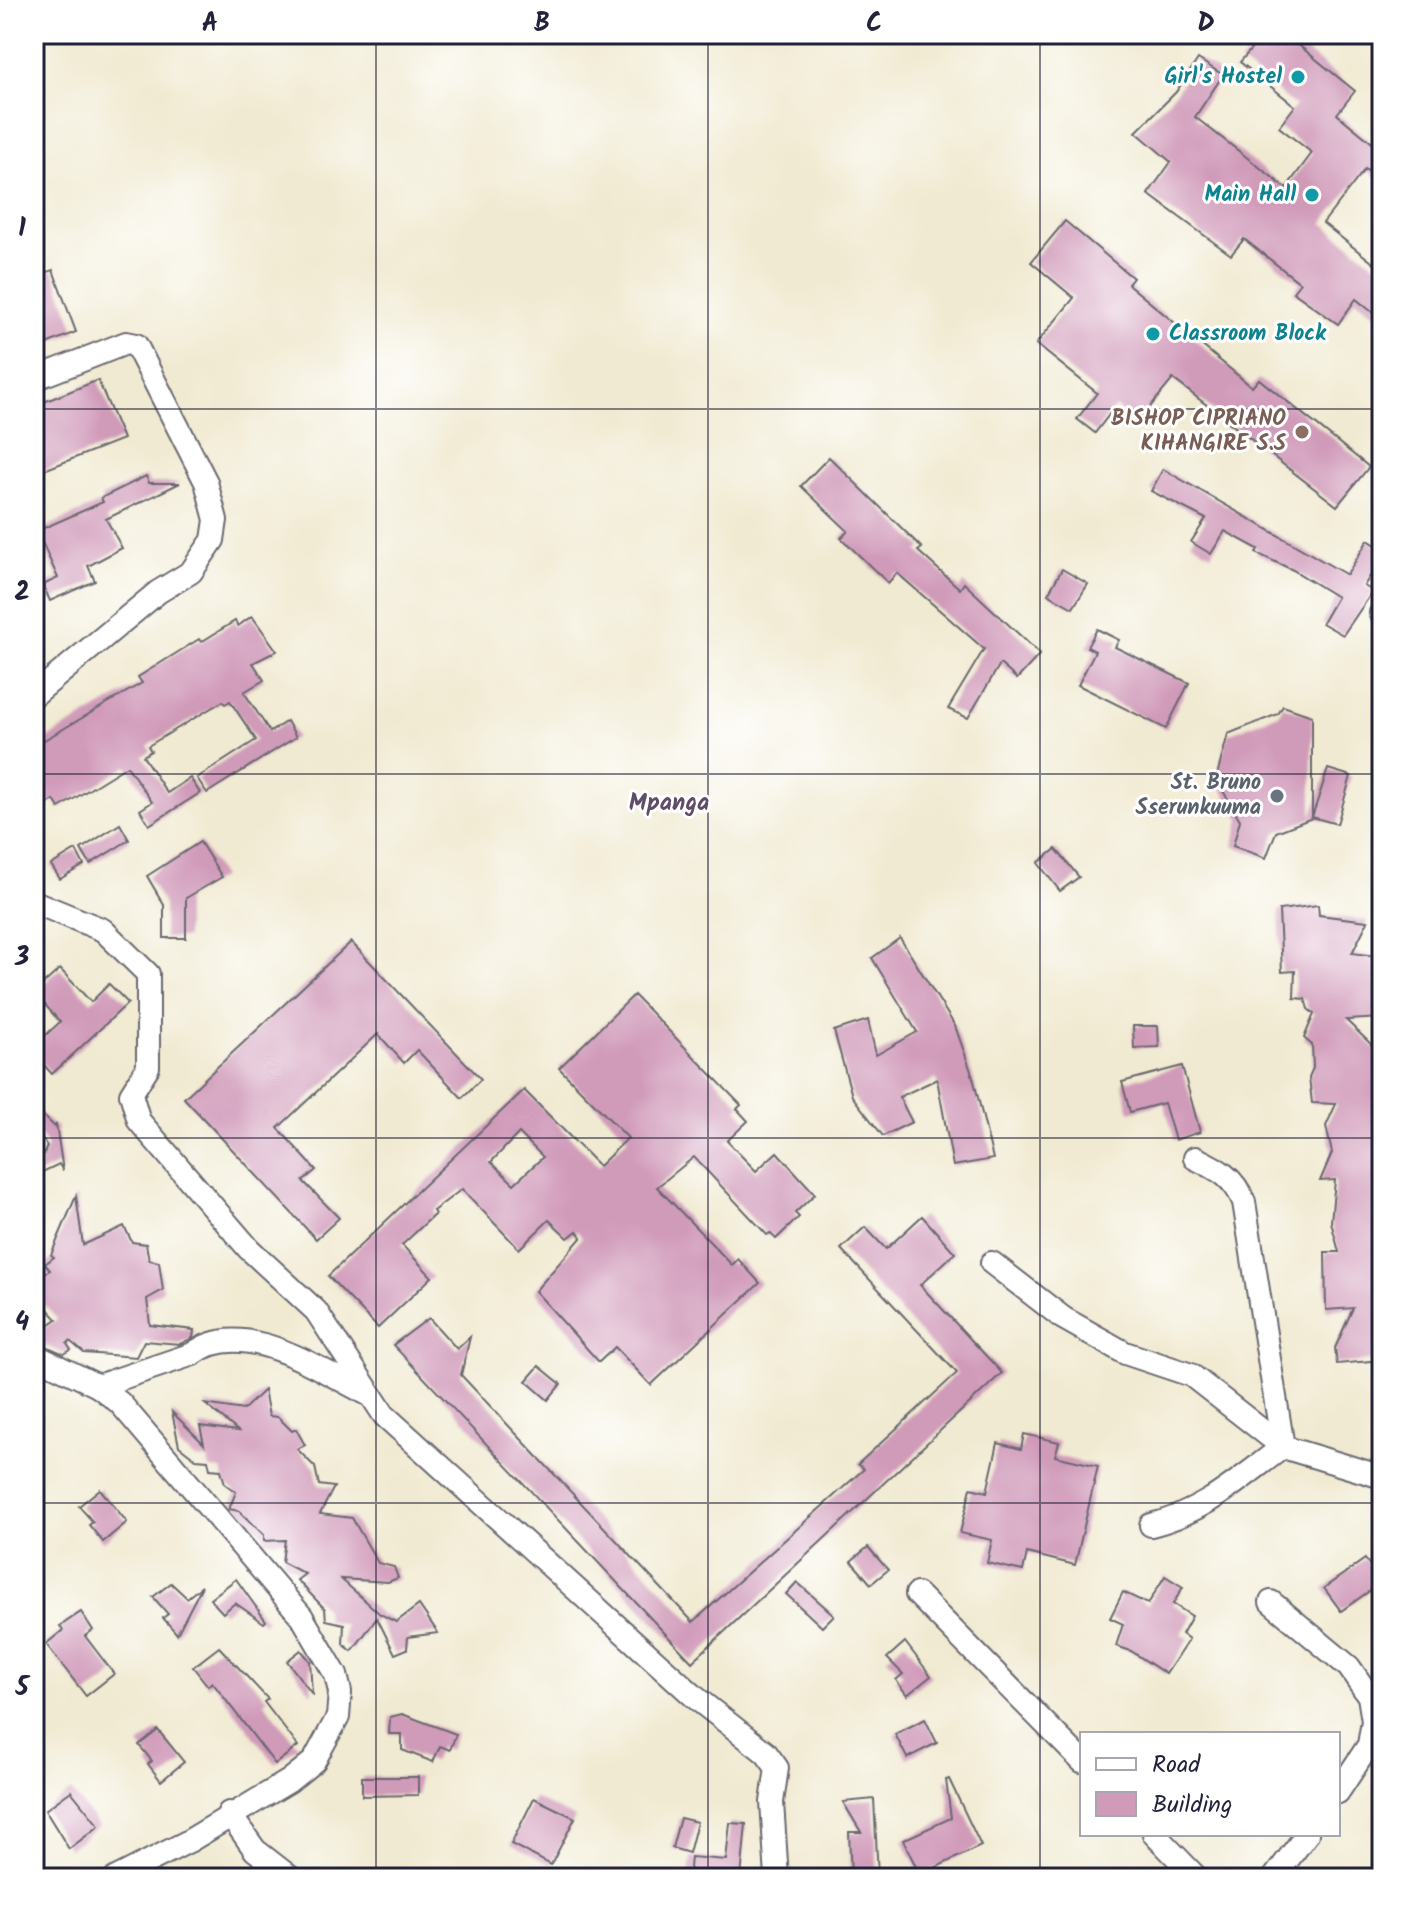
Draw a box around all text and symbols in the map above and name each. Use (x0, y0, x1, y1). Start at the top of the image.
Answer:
text: A (202, 3, 218, 45)
text: B (534, 3, 550, 45)
text: C (866, 3, 882, 45)
text: D (1197, 3, 1215, 45)
place label: Girl's Hostel (1165, 60, 1282, 95)
marker: Girl's Hostel (1289, 68, 1307, 86)
place label: Main Hall (1205, 178, 1296, 213)
marker: Main Hall (1303, 186, 1321, 204)
text: 1 (18, 208, 26, 250)
place label: Classroom Block (1169, 317, 1327, 352)
marker: Classroom Block (1144, 325, 1162, 343)
place label: BISHOP CIPRIANO KIHANGIRE S.S (1111, 402, 1287, 462)
marker: BISHOP CIPRIANO KIHANGIRE S.S (1293, 423, 1311, 441)
text: 2 (14, 572, 30, 614)
place label: St. Bruno Sserunkuuma (1136, 766, 1261, 826)
district label: Mpanga (629, 784, 709, 823)
marker: St. Bruno Sserunkuuma (1268, 787, 1286, 805)
text: 3 (14, 937, 29, 979)
text: 4 (15, 1302, 29, 1344)
text: 5 (14, 1667, 30, 1709)
legend (1080, 1732, 1340, 1836)
text: Road (1152, 1746, 1201, 1785)
text: Building (1152, 1786, 1232, 1825)

